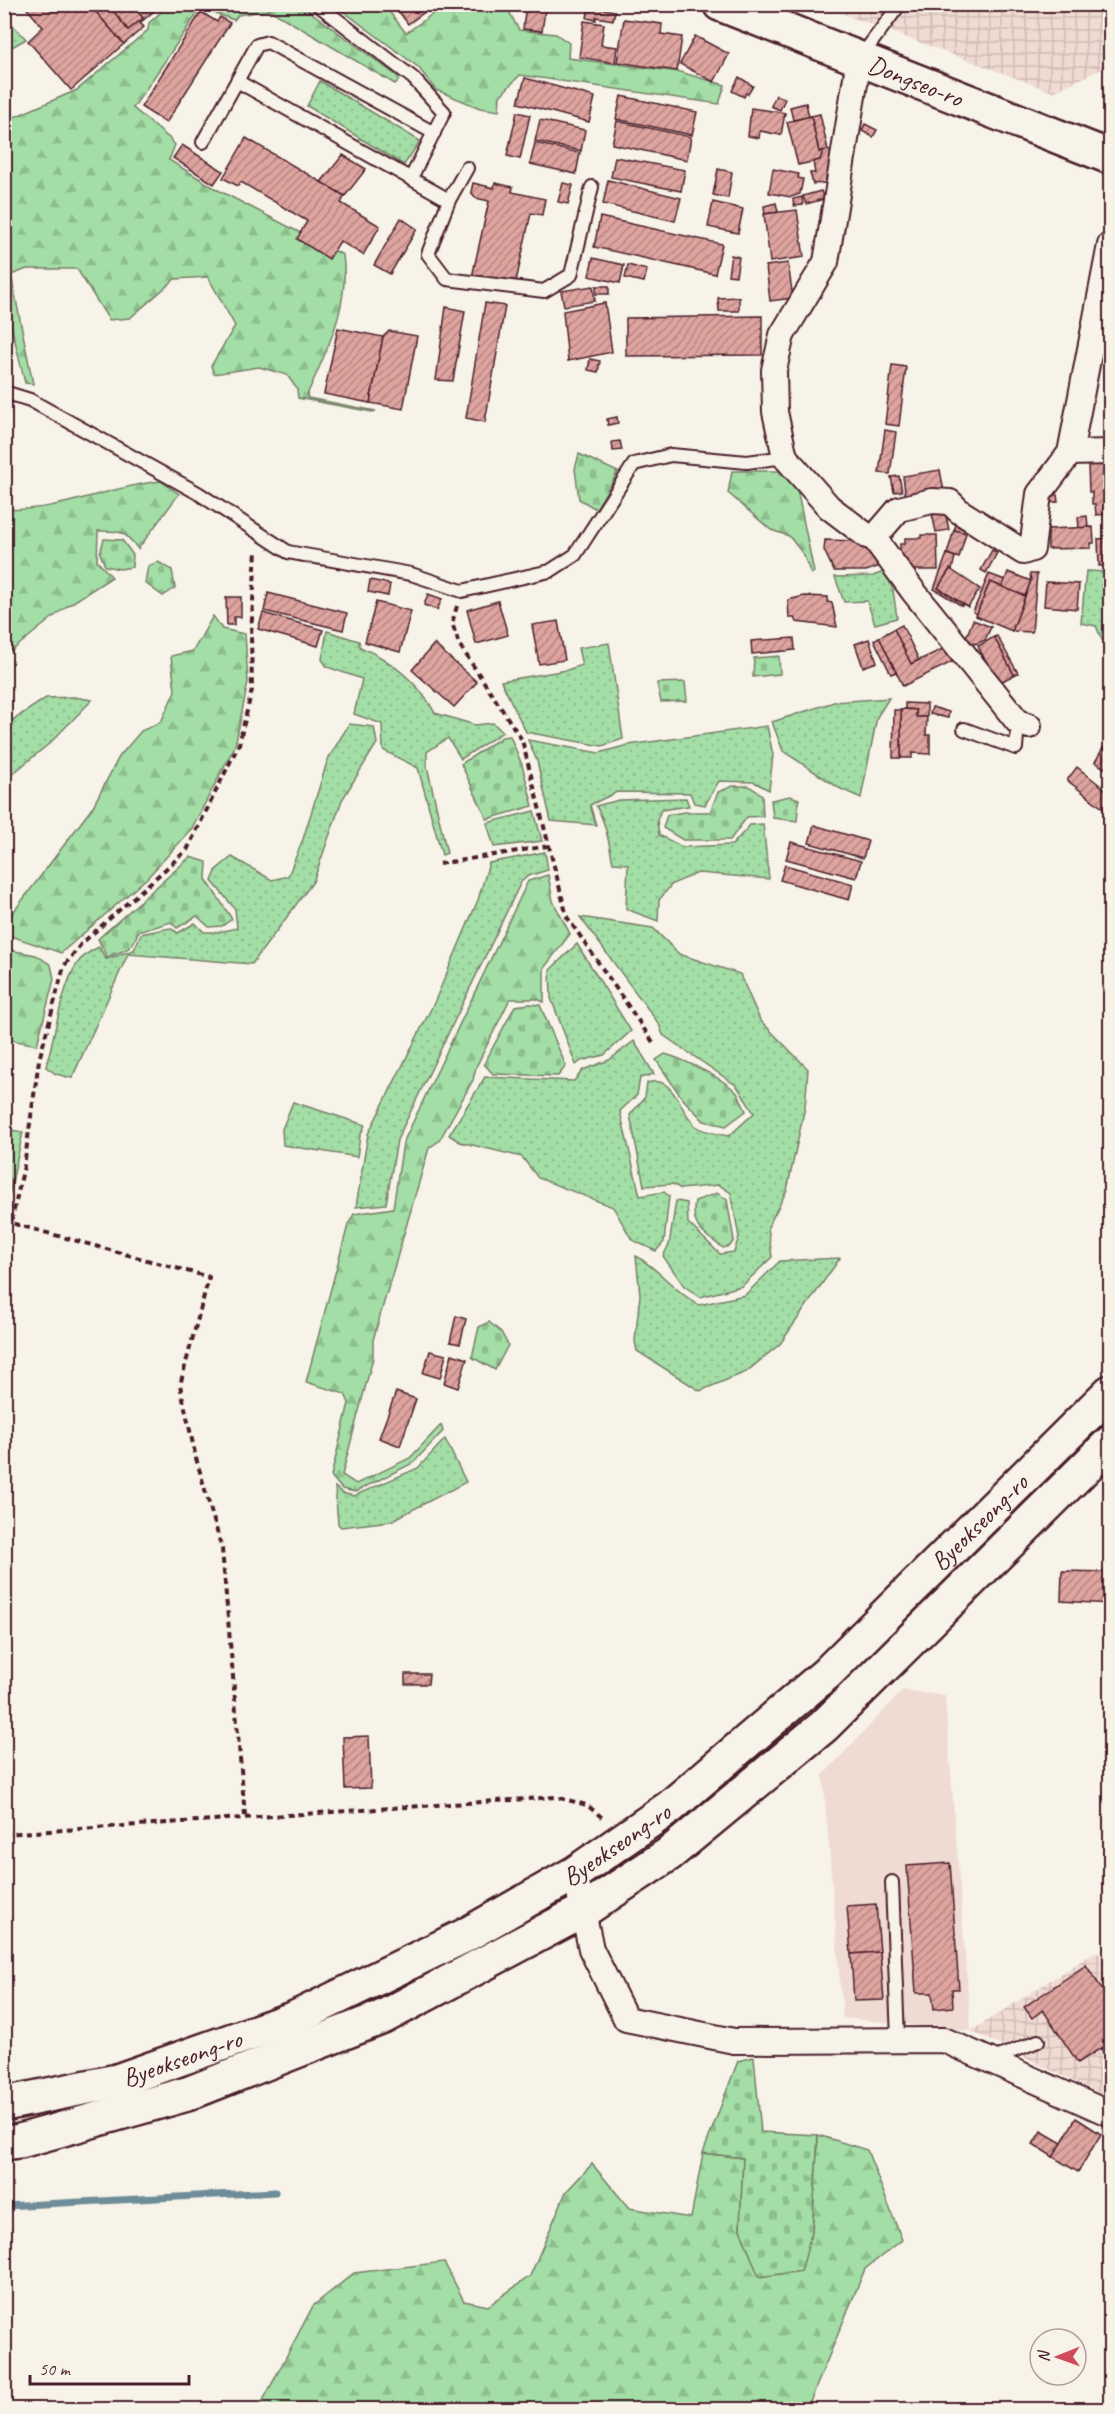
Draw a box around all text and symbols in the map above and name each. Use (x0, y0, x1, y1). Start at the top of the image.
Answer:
street label: Dongseo-ro (863, 48, 969, 115)
street label: Byeokseong-ro (924, 1466, 1036, 1578)
street label: Byeokseong-ro (557, 1795, 679, 1894)
street label: Byeokseong-ro (118, 2022, 248, 2095)
north arrow (1028, 2327, 1088, 2387)
scale bar (30, 2348, 189, 2386)
text: N (1034, 2349, 1054, 2362)
text: 50 m (39, 2358, 72, 2380)

